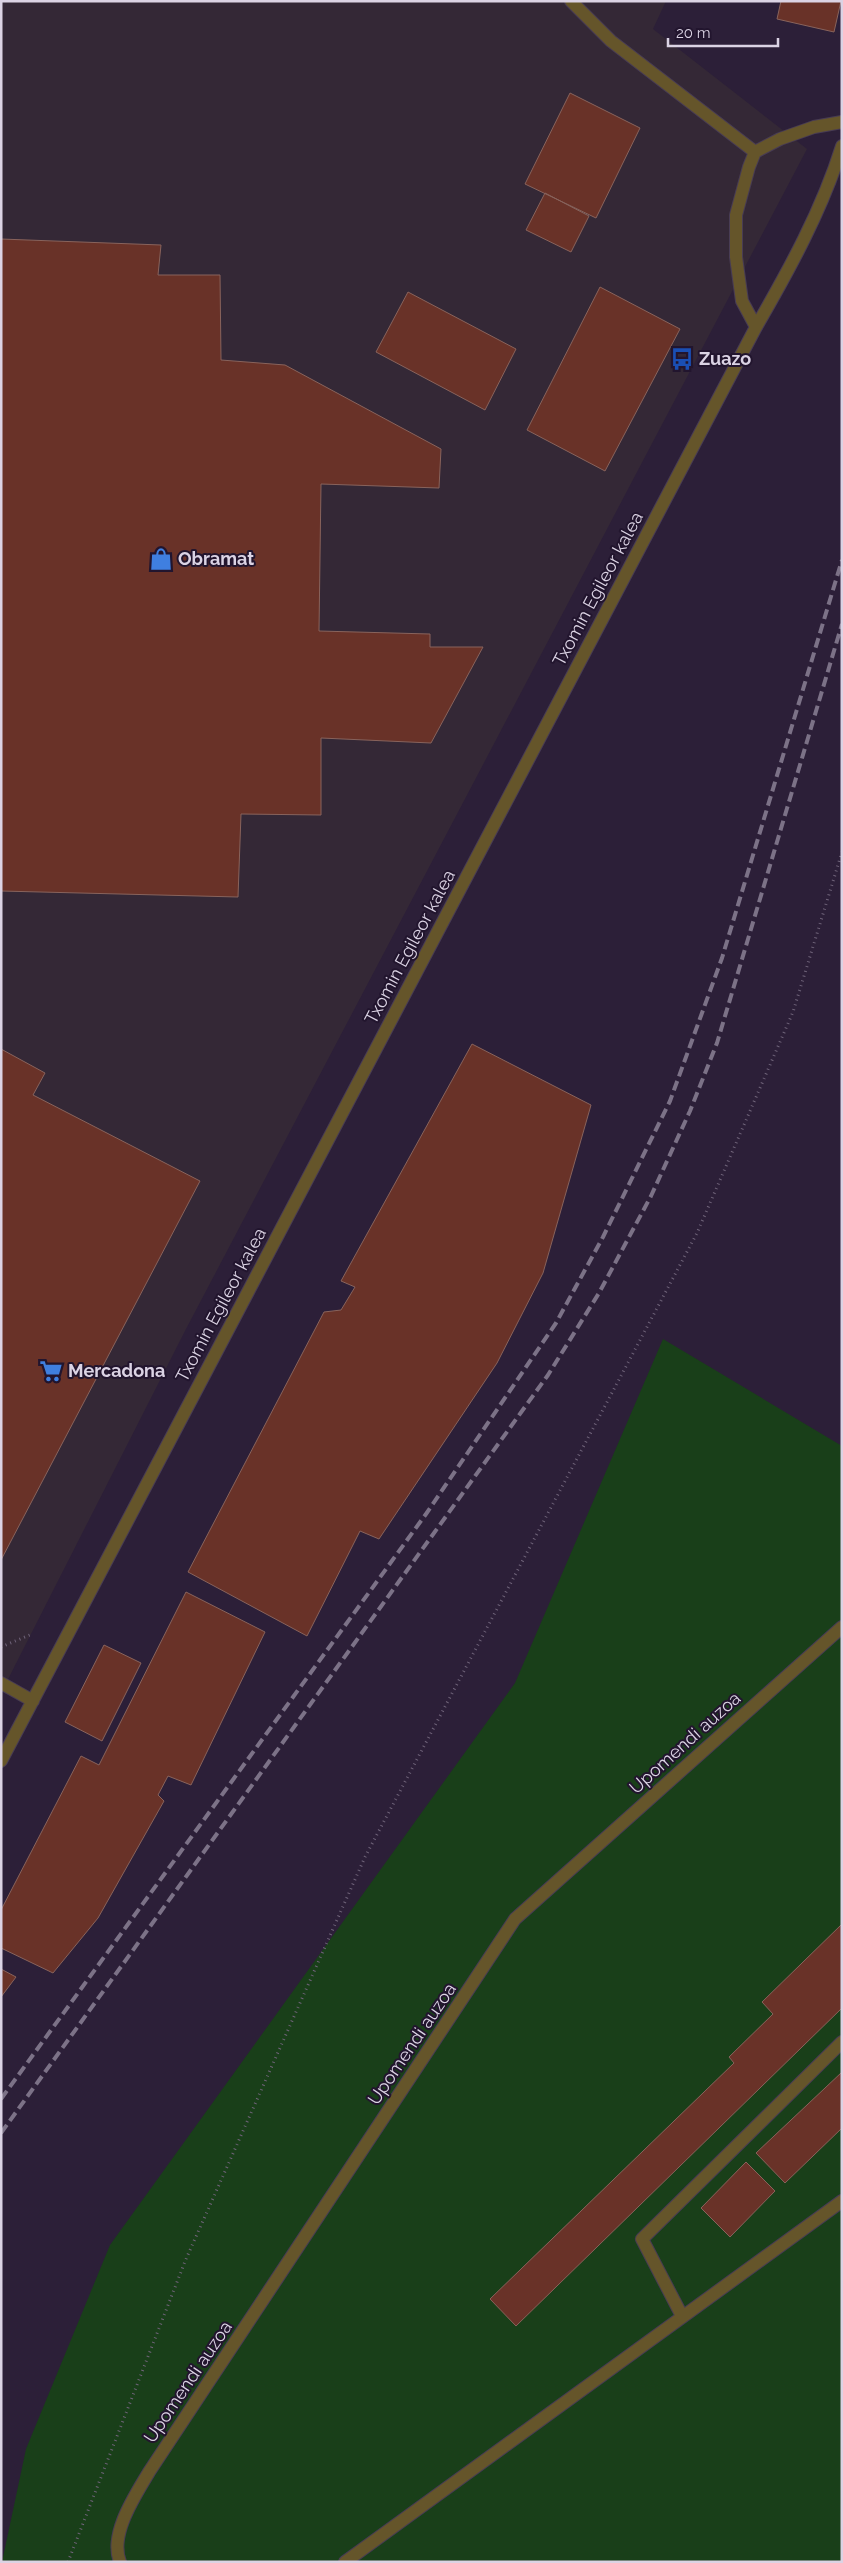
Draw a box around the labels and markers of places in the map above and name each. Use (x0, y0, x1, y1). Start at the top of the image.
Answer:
bus stop icon: Zuazo (669, 346, 695, 372)
place label: Zuazo (699, 348, 751, 369)
shop icon: Obramat (148, 546, 174, 572)
place label: Obramat (178, 548, 254, 569)
supermarket icon: Mercadona (38, 1358, 64, 1384)
place label: Mercadona (68, 1360, 165, 1381)

